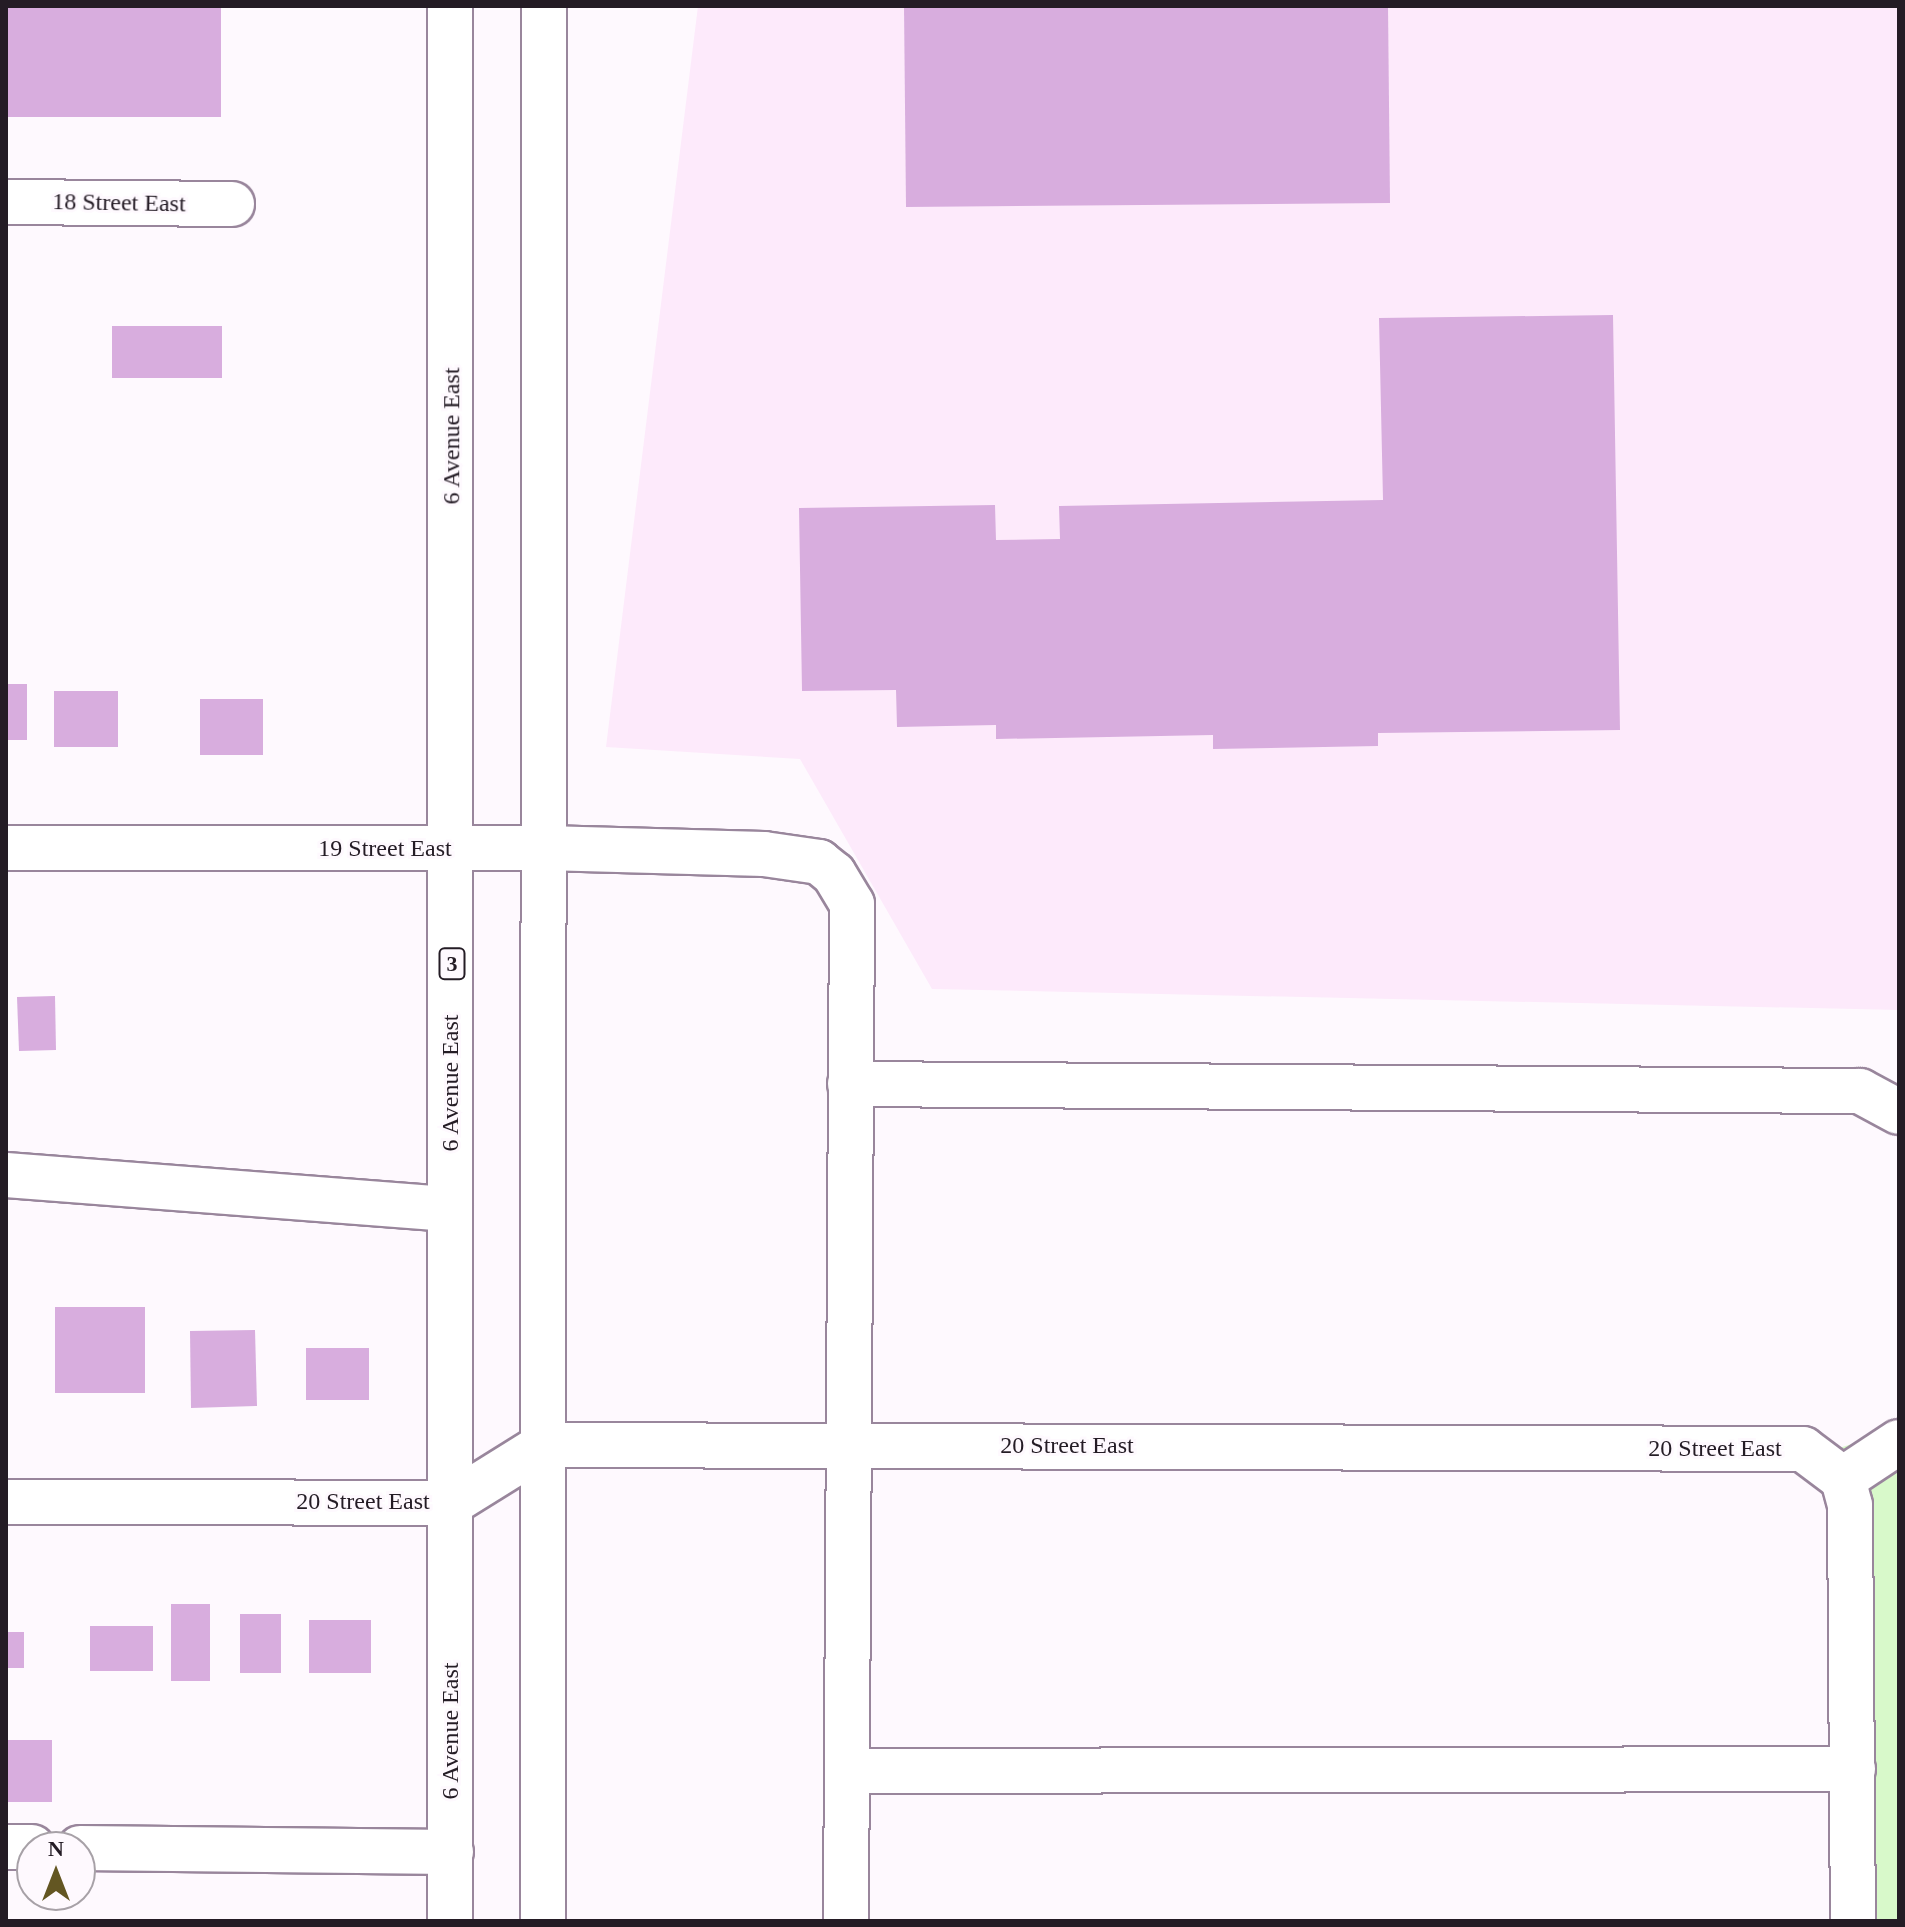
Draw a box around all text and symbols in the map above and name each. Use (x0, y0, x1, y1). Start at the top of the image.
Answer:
street label: 18 Street East (52, 187, 186, 219)
street label: 6 Avenue East (438, 367, 466, 505)
street label: 19 Street East (318, 835, 452, 863)
road number: 3 (438, 946, 466, 982)
street label: 6 Avenue East (437, 1014, 465, 1152)
street label: 20 Street East (1000, 1432, 1134, 1460)
street label: 20 Street East (1648, 1435, 1782, 1463)
street label: 20 Street East (296, 1488, 430, 1516)
street label: 6 Avenue East (437, 1662, 465, 1800)
north arrow (16, 1831, 96, 1911)
text: N (48, 1836, 64, 1861)

